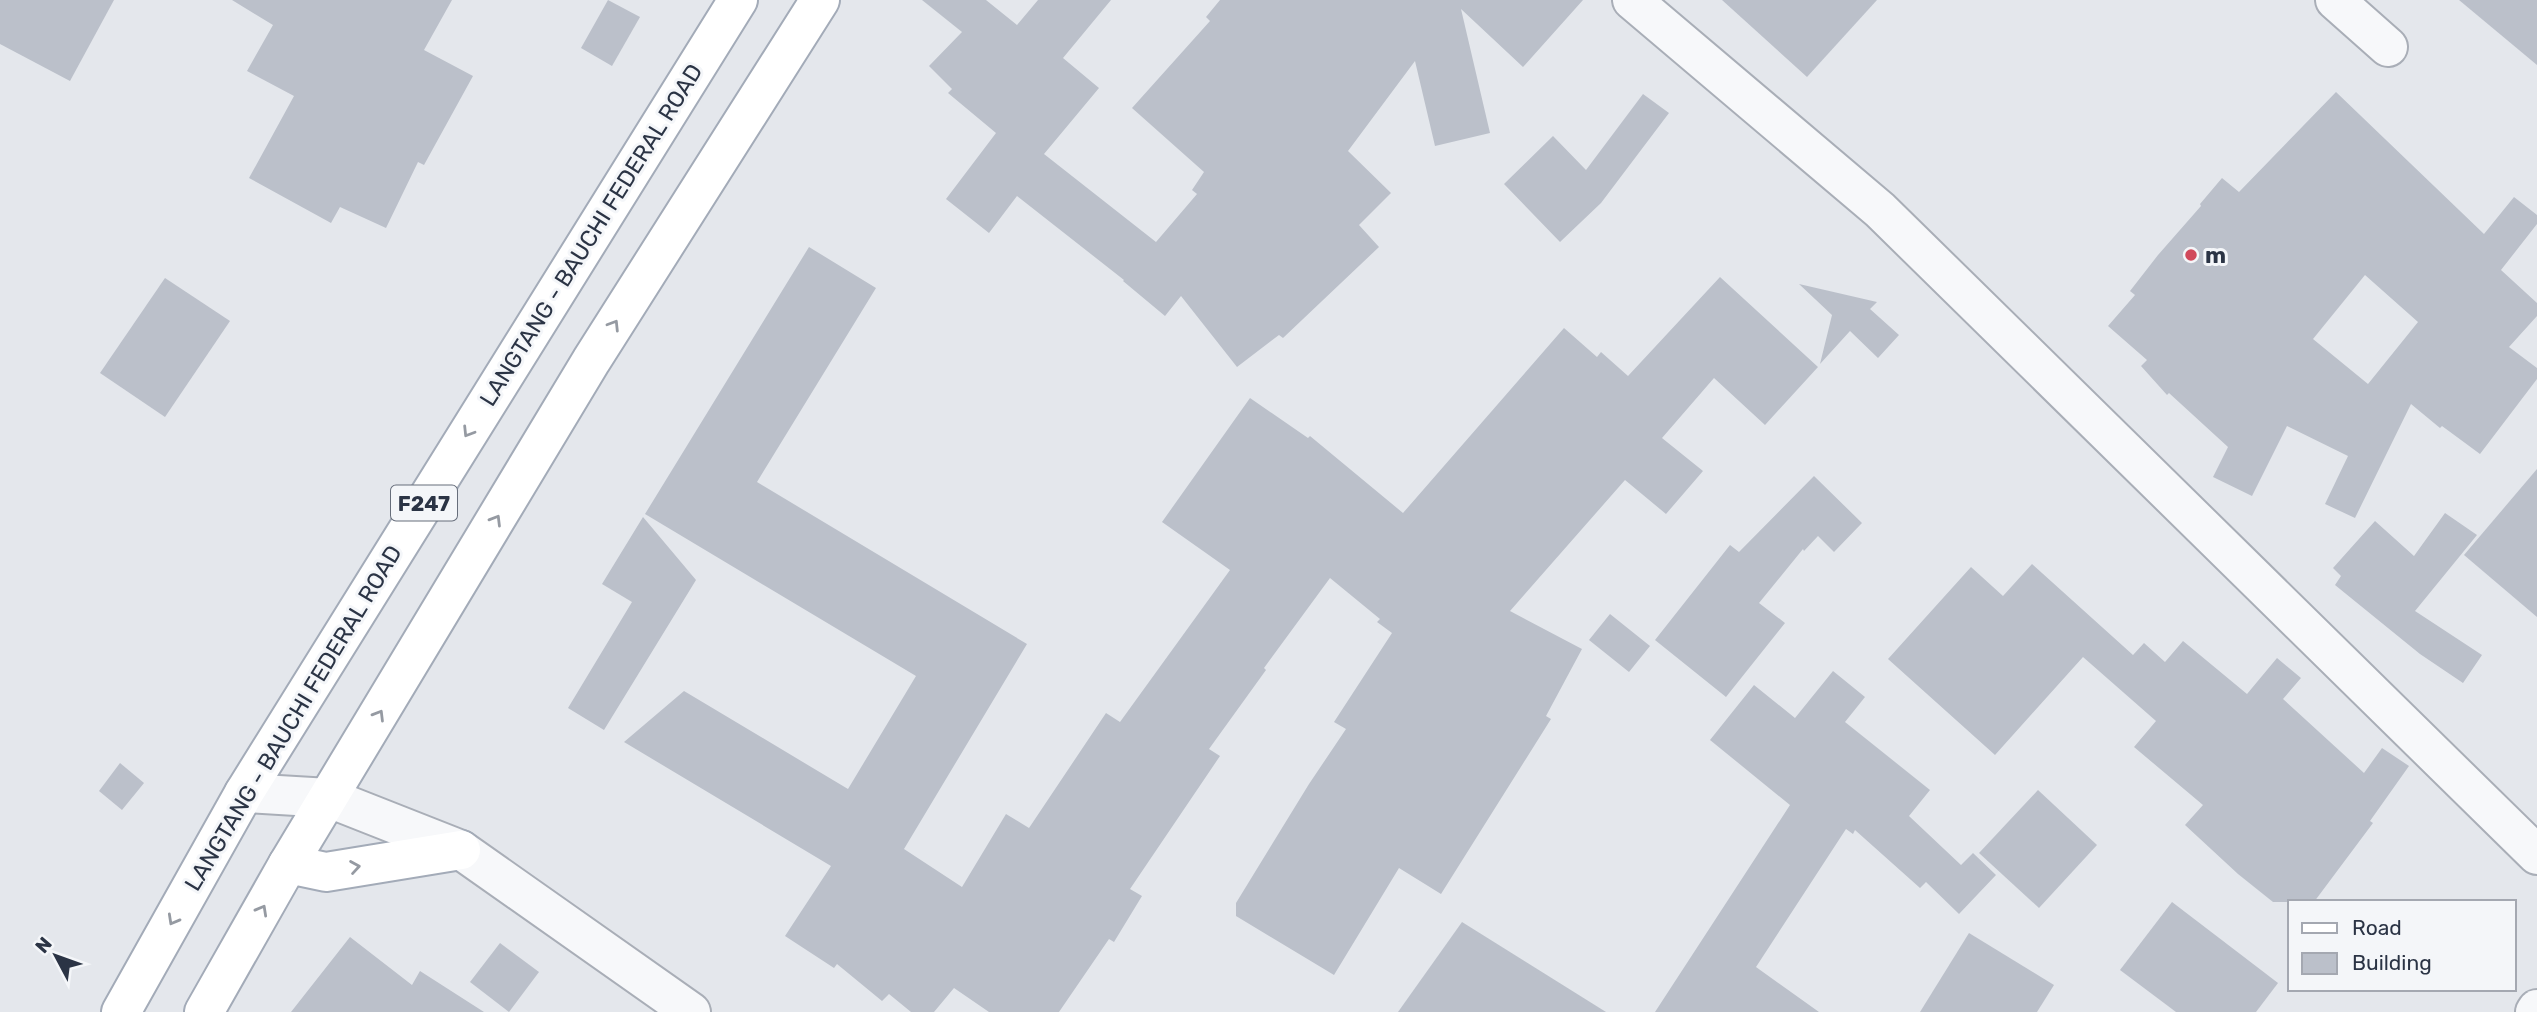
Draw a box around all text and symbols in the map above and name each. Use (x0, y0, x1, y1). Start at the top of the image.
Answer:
street label: LANGTANG - BAUCHI FEDERAL ROAD (474, 59, 708, 411)
place label: m (2205, 241, 2226, 269)
marker: m (2183, 247, 2199, 263)
one-way arrow (605, 320, 618, 333)
one-way arrow (463, 424, 476, 437)
road number: F247 (391, 486, 457, 520)
one-way arrow (487, 514, 500, 527)
street label: LANGTANG - BAUCHI FEDERAL ROAD (178, 540, 408, 896)
one-way arrow (370, 709, 383, 722)
one-way arrow (349, 860, 361, 875)
legend (2288, 900, 2516, 991)
one-way arrow (254, 905, 267, 918)
one-way arrow (168, 912, 181, 925)
text: Road (2352, 915, 2402, 940)
north arrow (21, 921, 91, 991)
text: N (30, 932, 57, 958)
text: Building (2352, 950, 2432, 975)

